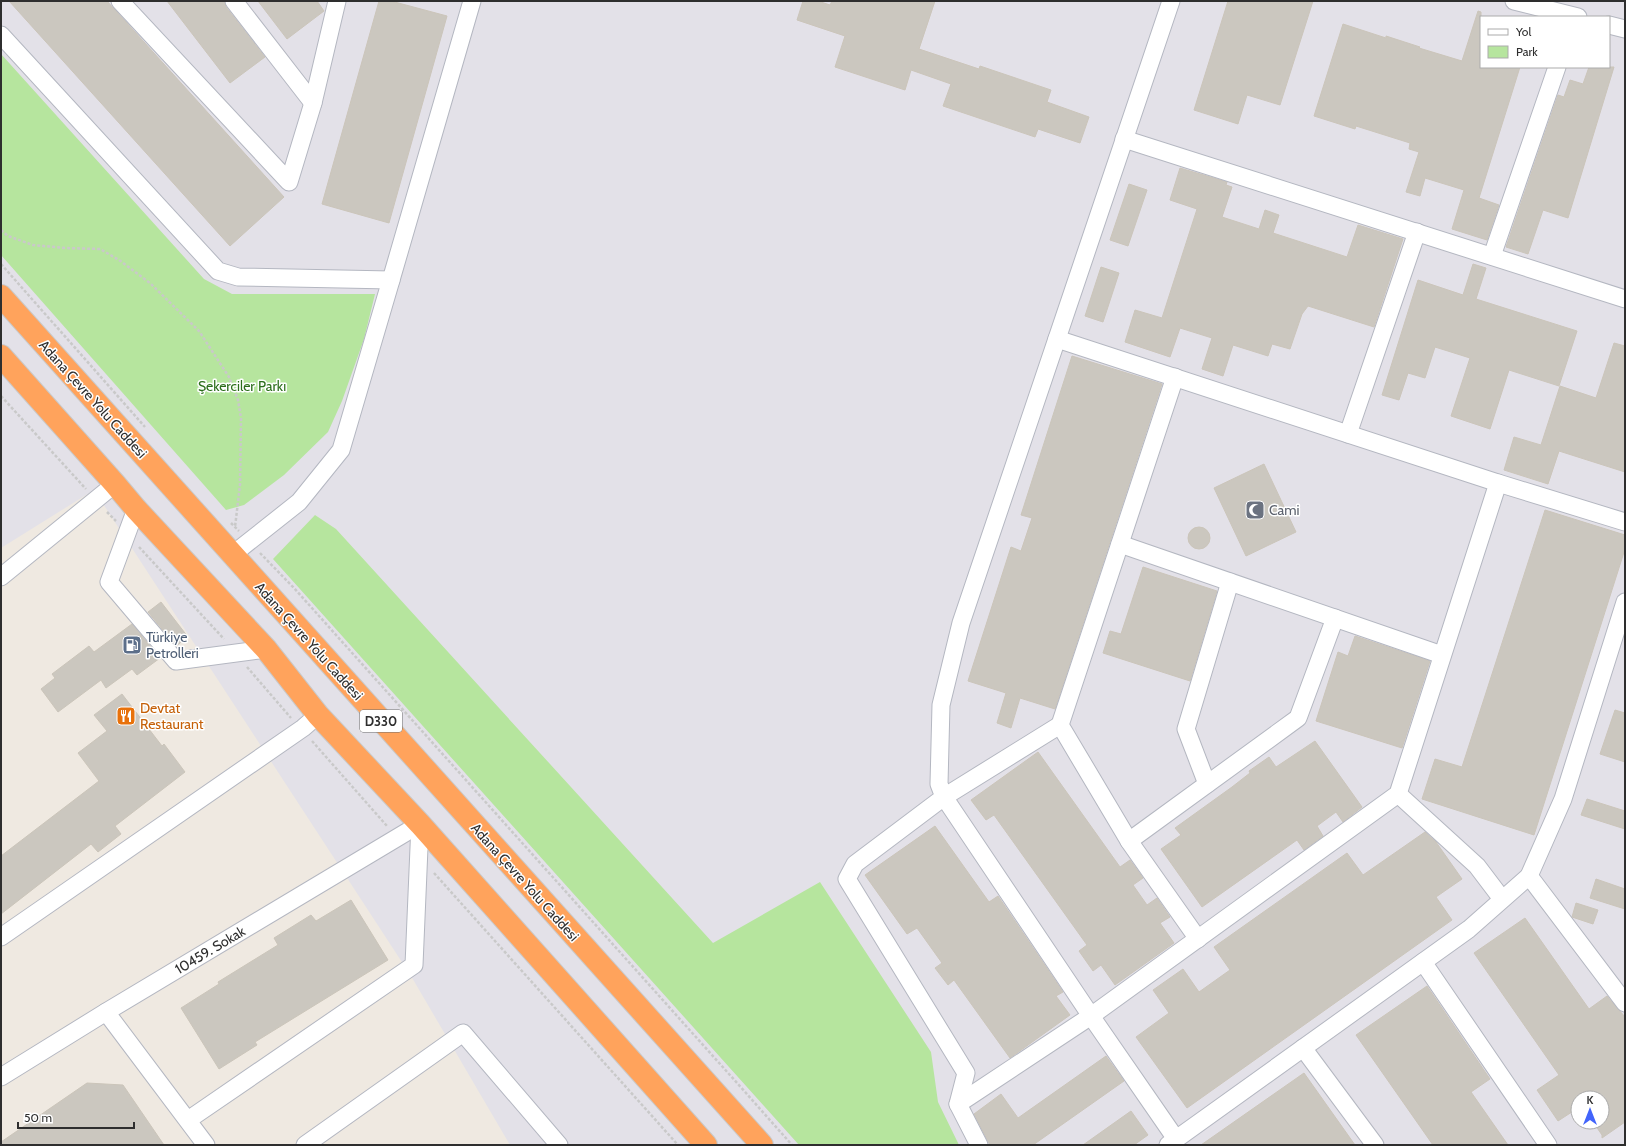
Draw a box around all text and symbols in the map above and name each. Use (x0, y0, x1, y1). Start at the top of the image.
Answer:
legend (1480, 16, 1610, 68)
text: Yol (1515, 24, 1531, 39)
text: Park (1516, 44, 1538, 59)
street label: Adana Çevre Yolu Caddesi (35, 336, 151, 462)
park label: Şekerciler Parkı (198, 377, 286, 395)
mosque icon: Cami (1244, 499, 1266, 521)
place label: Cami (1269, 501, 1300, 519)
street label: Adana Çevre Yolu Caddesi (251, 578, 367, 704)
place label: Türkiye Petrolleri (146, 628, 199, 662)
fuel station icon: Türkiye Petrolleri (121, 634, 143, 656)
place label: Devtat Restaurant (140, 699, 204, 733)
restaurant icon: Devtat Restaurant (115, 705, 137, 727)
road number: D330 (360, 710, 402, 732)
street label: Adana Çevre Yolu Caddesi (467, 819, 583, 945)
street label: 10459. Sokak (172, 922, 249, 978)
north arrow (1570, 1090, 1610, 1130)
text: K (1587, 1093, 1594, 1107)
scale bar (18, 1104, 134, 1130)
text: 50 m (24, 1110, 52, 1125)

